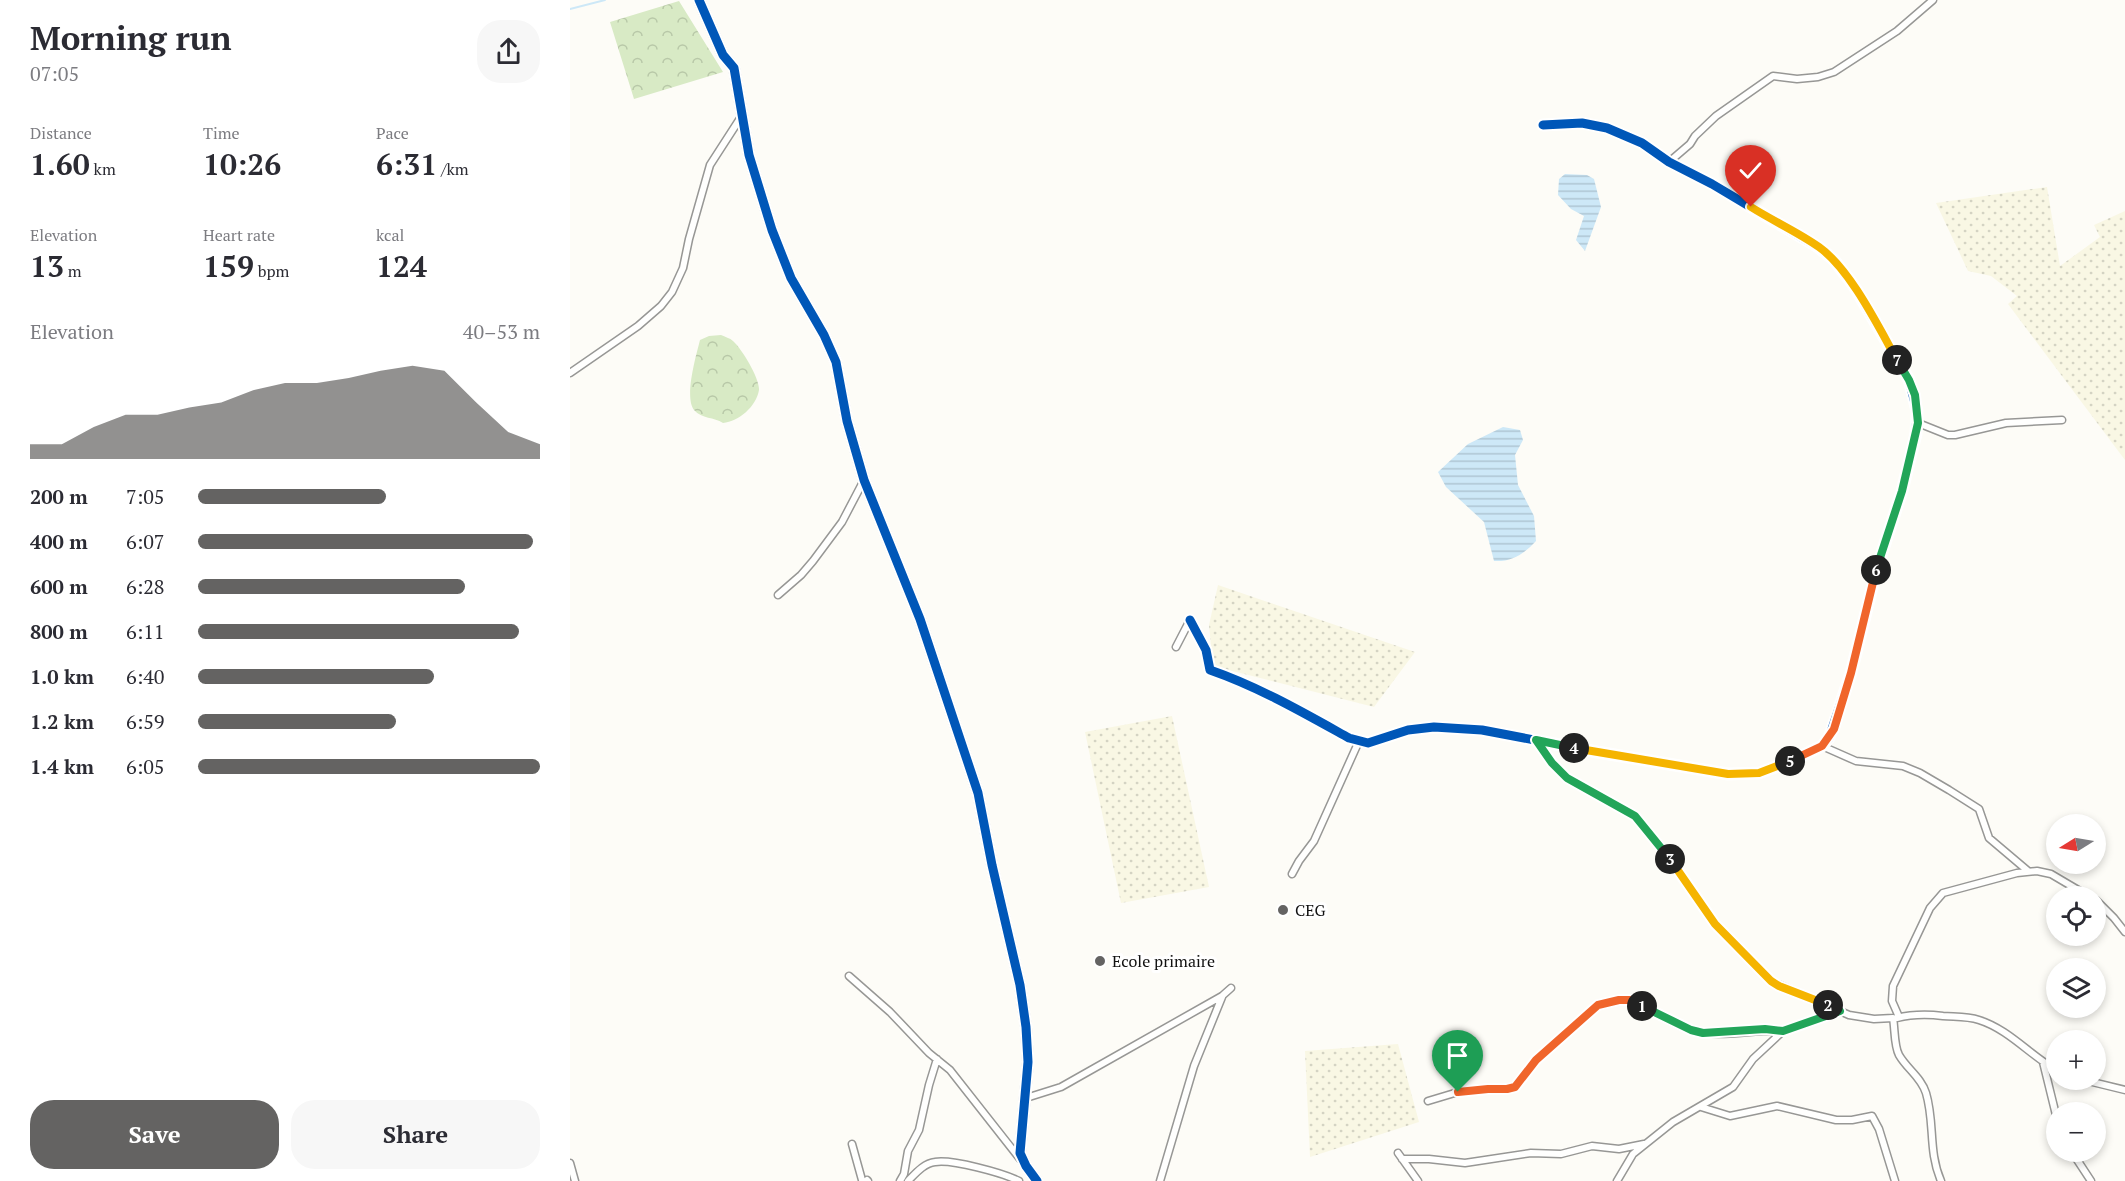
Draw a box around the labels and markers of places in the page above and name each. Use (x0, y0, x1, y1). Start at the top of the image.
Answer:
pin (1725, 145, 1776, 207)
pin: 7 (1882, 345, 1912, 375)
pin: 6 (1861, 555, 1891, 585)
pin: 4 (1559, 733, 1589, 763)
pin: 5 (1775, 746, 1805, 776)
pin: 3 (1655, 844, 1685, 874)
place label: CEG (1295, 899, 1326, 921)
marker: CEG (1276, 903, 1290, 917)
place label: Ecole primaire (1112, 950, 1215, 972)
marker: Ecole primaire (1093, 954, 1107, 968)
pin: 2 (1813, 990, 1843, 1020)
pin: 1 (1627, 991, 1657, 1021)
pin (1432, 1030, 1483, 1092)

